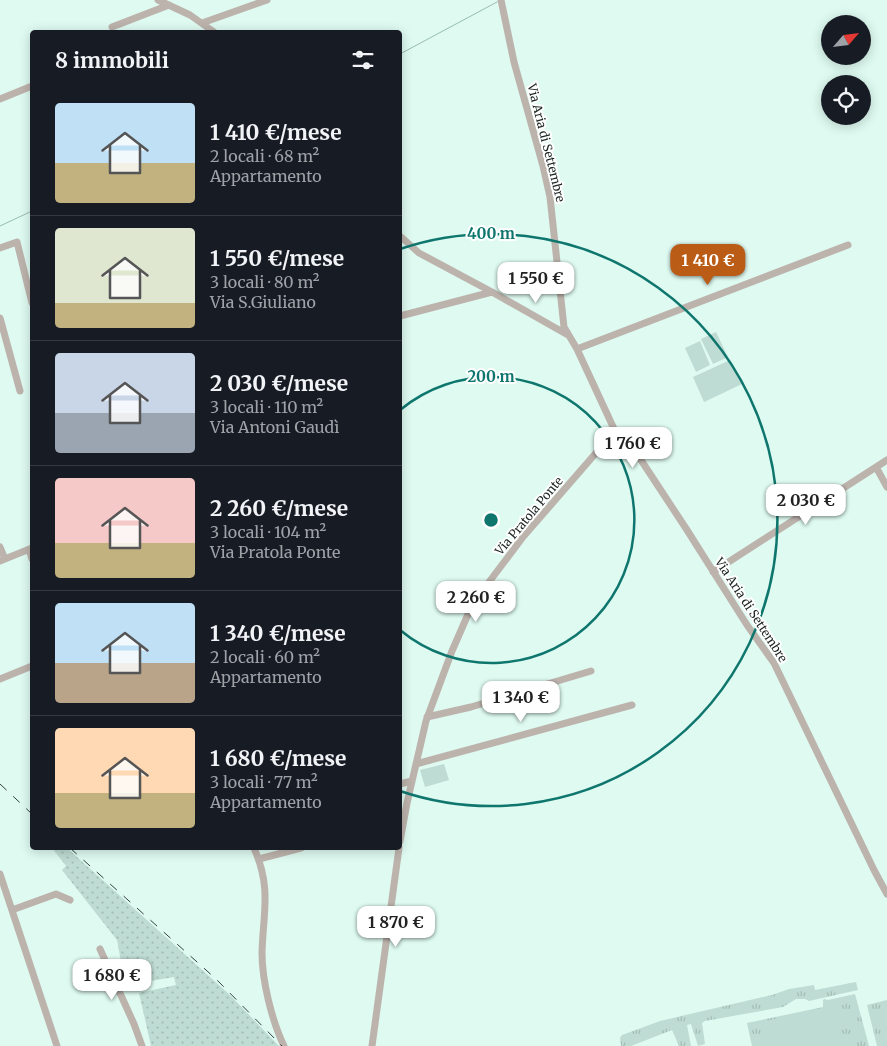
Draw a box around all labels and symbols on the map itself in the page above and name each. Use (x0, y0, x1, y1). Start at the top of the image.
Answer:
north arrow (821, 15, 871, 65)
street label: Via Aria di Settembre (524, 81, 568, 204)
text: 400 m (467, 224, 515, 243)
pin: 1 410 € (662, 244, 754, 286)
pin: 1 550 € (490, 262, 582, 304)
text: 200 m (467, 367, 515, 386)
pin: 1 760 € (587, 426, 679, 469)
street label: Via Pratola Ponte (491, 473, 566, 559)
pin: 2 030 € (760, 484, 852, 526)
centre of rings (482, 511, 500, 529)
street label: Via Aria di Settembre (711, 554, 791, 665)
pin: 2 260 € (430, 580, 522, 623)
pin: 1 340 € (475, 680, 567, 723)
pin: 1 870 € (350, 906, 442, 948)
pin: 1 680 € (66, 958, 158, 1001)

